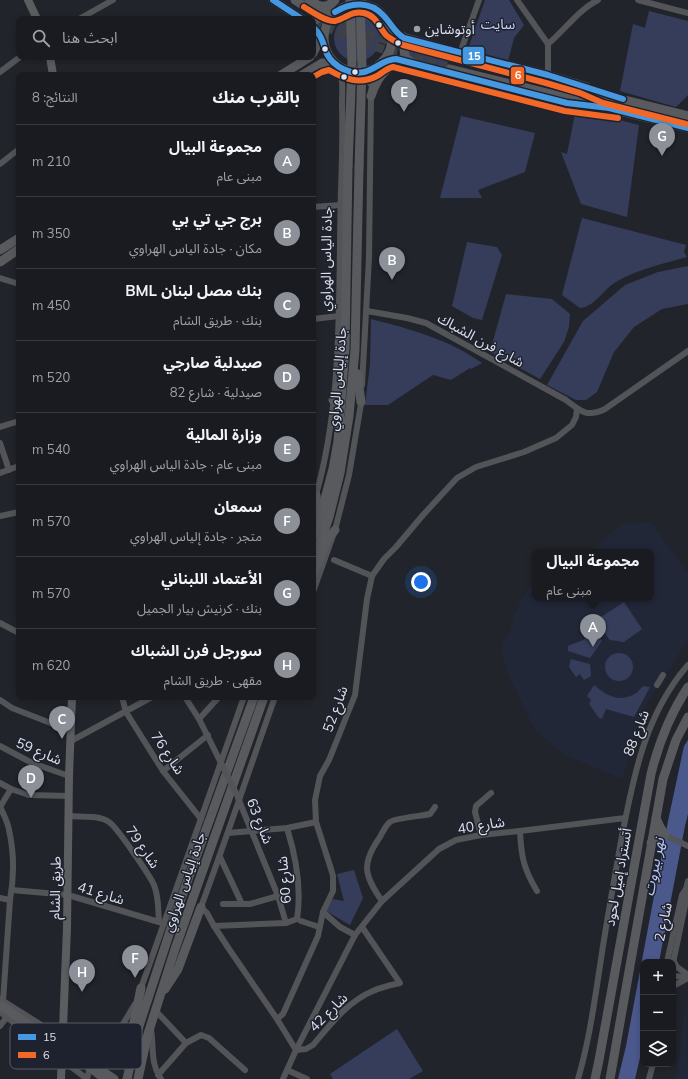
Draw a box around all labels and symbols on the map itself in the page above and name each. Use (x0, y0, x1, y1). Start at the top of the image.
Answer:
park label: سايت (481, 15, 515, 33)
unlabelled marker (374, 20, 384, 30)
place label: أوتوشاين (425, 20, 475, 38)
marker: أوتوشاين (412, 24, 422, 34)
unlabelled marker (393, 38, 403, 48)
unlabelled marker (320, 44, 330, 54)
line badge: 15 (462, 46, 485, 65)
text: 15 (467, 49, 481, 63)
line badge: 6 (510, 66, 525, 85)
unlabelled marker (350, 67, 360, 77)
text: 6 (515, 68, 522, 82)
unlabelled marker (339, 72, 349, 82)
pin: E (391, 79, 417, 112)
pin: G (649, 123, 675, 156)
street label: جادة الياس الهراوي (316, 207, 338, 312)
pin: B (379, 247, 405, 280)
street label: شارع فرن الشباك (434, 309, 527, 373)
street label: جادة إلياس الهراوي (323, 326, 353, 432)
your location (411, 572, 431, 592)
pin: A (580, 614, 606, 647)
street label: شارع 52 (318, 683, 354, 735)
pin: C (49, 706, 75, 739)
street label: شارع 88 (619, 707, 655, 759)
street label: شارع 76 (146, 728, 189, 779)
street label: شارع 59 (13, 733, 65, 770)
pin: D (18, 765, 44, 798)
street label: شارع 63 (241, 795, 277, 847)
street label: شارع 40 (456, 812, 506, 840)
street label: شارع 79 (120, 822, 164, 873)
street label: أتستراد إميل لحود (601, 826, 637, 928)
street label: جادة إلياس الهراوي (158, 830, 212, 935)
water label: نهر بيروت (639, 835, 669, 898)
street label: شارع 60 (273, 855, 297, 905)
street label: طريق الشام (45, 856, 67, 920)
street label: شارع 41 (75, 877, 126, 911)
street label: شارع 2 (650, 901, 678, 944)
pin: F (122, 945, 148, 978)
pin: H (69, 959, 95, 992)
street label: شارع 42 (305, 989, 353, 1037)
legend (10, 1023, 142, 1069)
text: 15 (43, 1030, 57, 1044)
text: 6 (43, 1048, 50, 1062)

